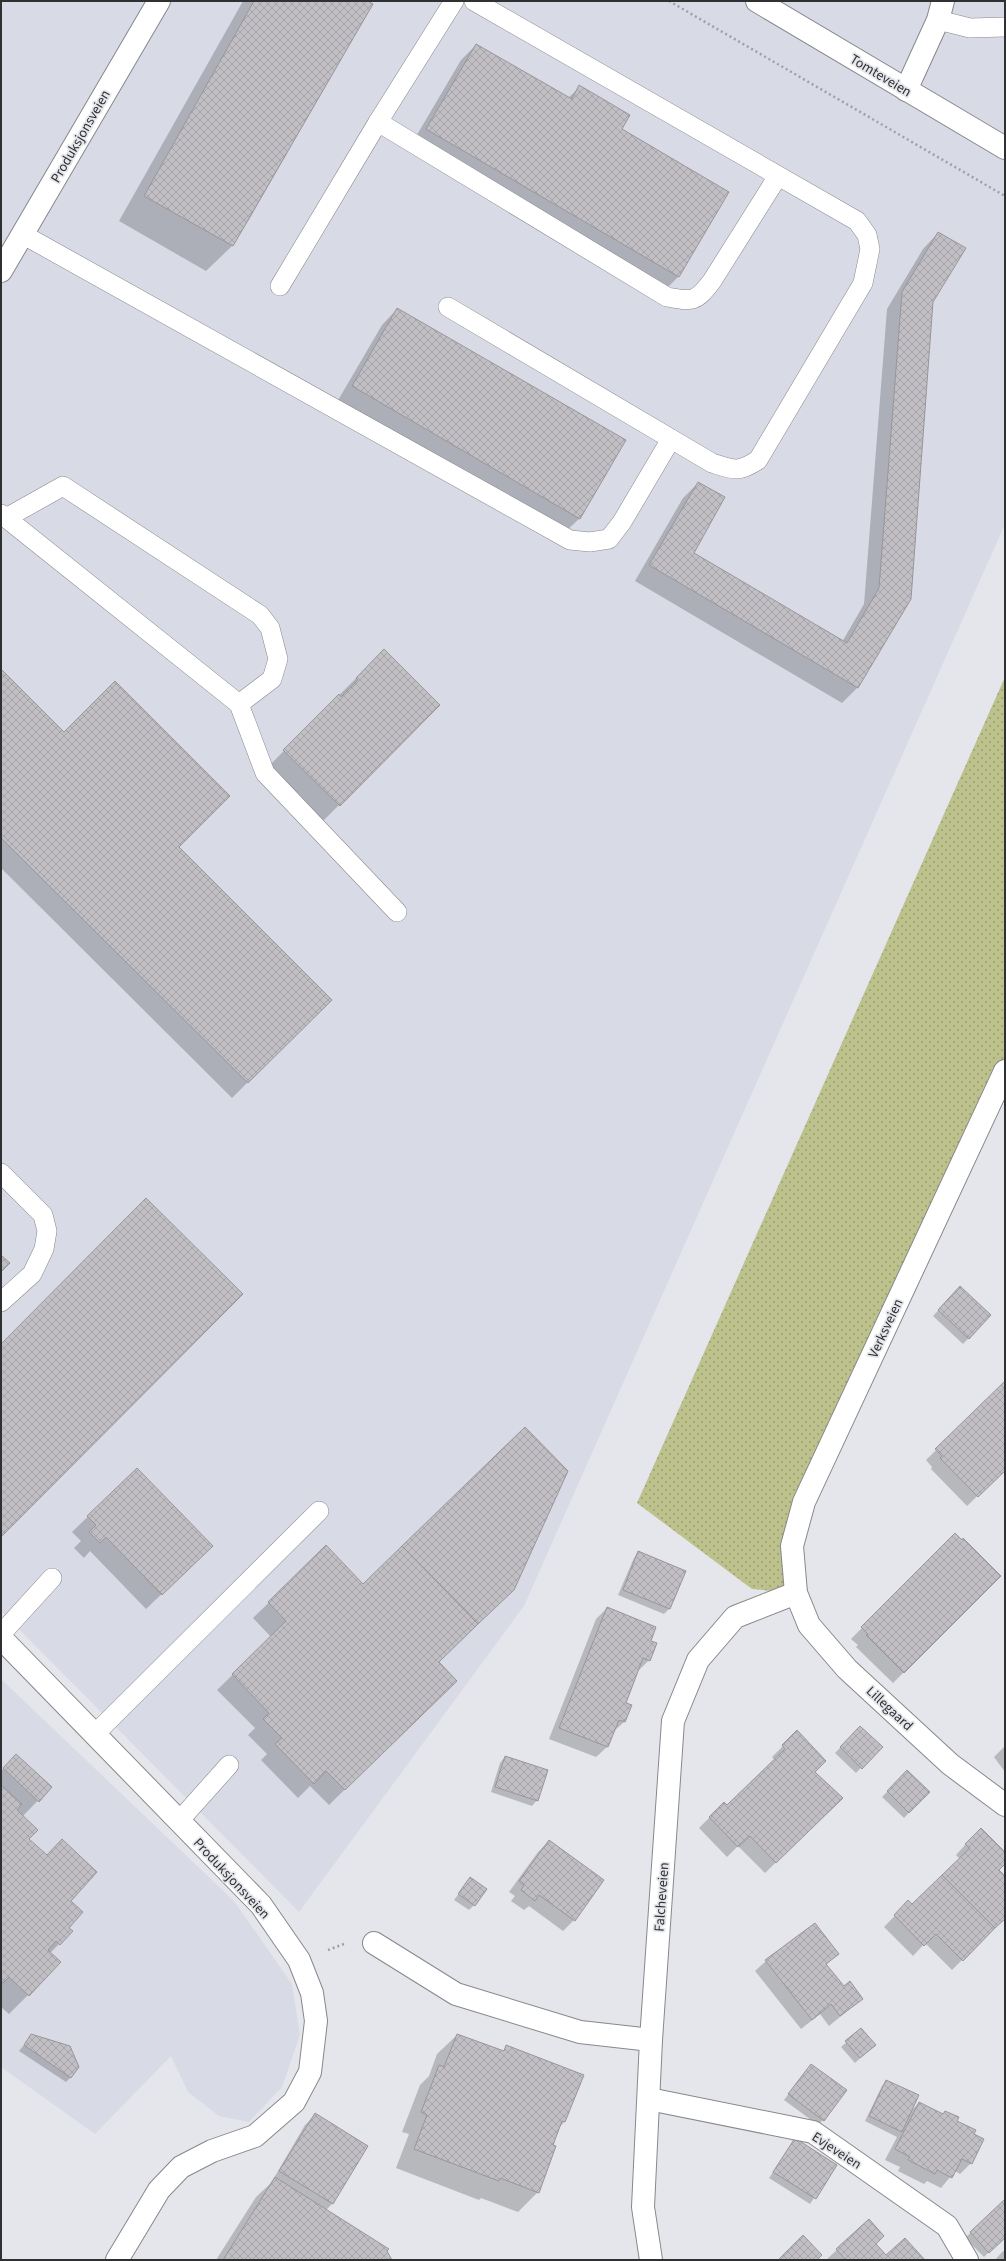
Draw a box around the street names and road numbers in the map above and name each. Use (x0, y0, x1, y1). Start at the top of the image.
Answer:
street label: Tomteveien (846, 50, 915, 102)
street label: Produksjonsveien (46, 86, 116, 187)
street label: Verksveien (864, 1296, 908, 1361)
street label: Lillegaard (861, 1682, 917, 1736)
street label: Produksjonsveien (188, 1834, 274, 1924)
street label: Falcheveien (650, 1862, 674, 1932)
street label: Evjeveien (808, 2127, 865, 2174)

